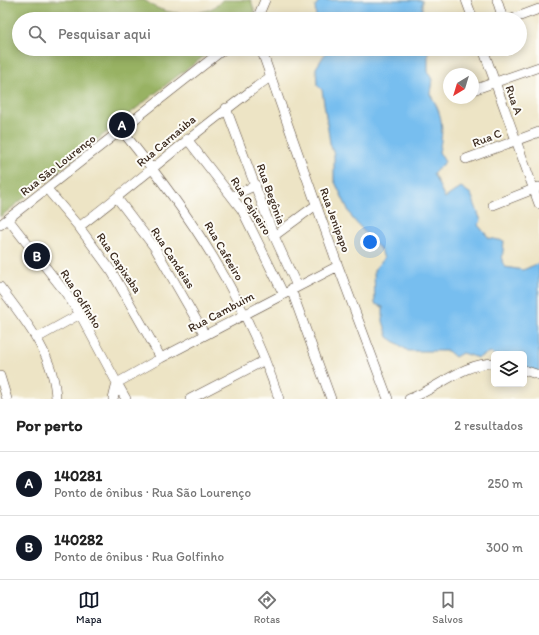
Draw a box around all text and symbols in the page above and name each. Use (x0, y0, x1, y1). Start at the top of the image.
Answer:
search box (12, 12, 527, 56)
icon: search (26, 23, 48, 45)
text: Pesquisar aqui (58, 25, 151, 43)
north arrow (443, 68, 479, 104)
street label: Rua A (502, 83, 526, 117)
pin: A (109, 110, 135, 140)
street label: Rua Carnaúba (134, 112, 198, 170)
street label: Rua C (470, 126, 504, 150)
street label: Rua São Lourenço (18, 131, 98, 199)
street label: Rua Begônia (254, 162, 288, 226)
street label: Rua Cajueiro (228, 175, 274, 237)
street label: Rua Jenipapo (317, 186, 353, 254)
street label: Rua Cafeeiro (201, 219, 247, 283)
street label: Rua Candeias (148, 225, 198, 291)
street label: Rua Capixaba (94, 230, 145, 297)
your location (360, 232, 380, 252)
pin: B (24, 241, 50, 271)
street label: Rua Golfinho (57, 267, 105, 331)
street label: Rua Cambuim (186, 289, 256, 335)
map controls (491, 351, 527, 387)
button: layers (491, 351, 527, 387)
text: Por perto (16, 415, 83, 435)
text: 2 resultados (454, 418, 523, 433)
text: 140281 (54, 467, 102, 485)
text: A (25, 476, 33, 491)
text: 250 m (487, 476, 523, 491)
text: Ponto de ônibus · Rua São Lourenço (54, 485, 251, 500)
text: 140282 (54, 531, 103, 549)
text: B (25, 540, 33, 555)
text: 300 m (486, 540, 523, 555)
text: Ponto de ônibus · Rua Golfinho (54, 549, 224, 564)
tab: Mapa (76, 589, 102, 626)
tab: Rotas (254, 589, 280, 626)
tab: Salvos (432, 589, 463, 626)

